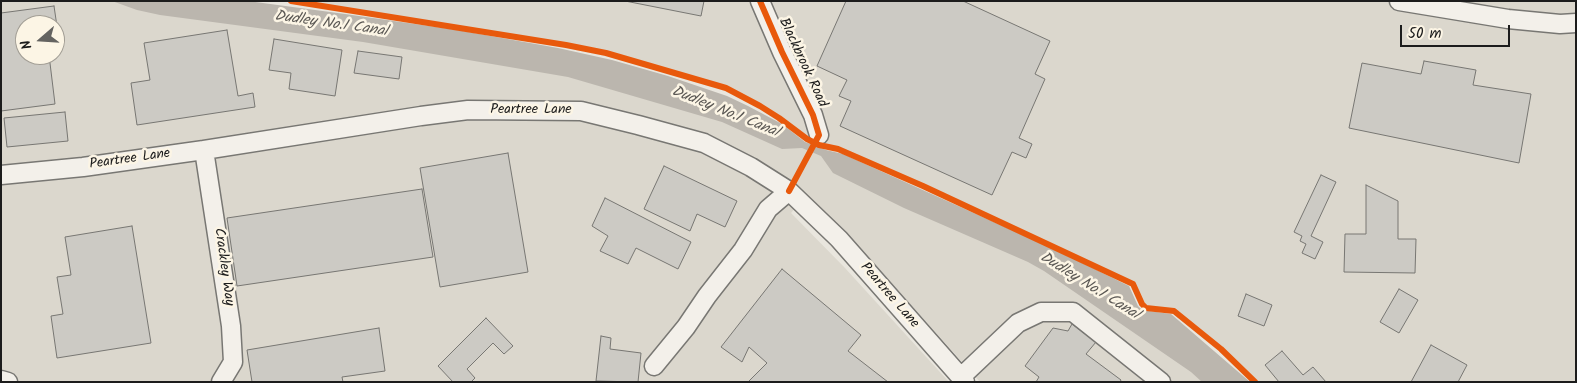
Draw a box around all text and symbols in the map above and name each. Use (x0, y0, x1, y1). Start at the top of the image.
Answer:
water label: Dudley No.1 Canal (273, 8, 389, 42)
north arrow (15, 15, 65, 65)
scale bar (1402, 15, 1512, 47)
street label: Blackbrook Road (774, 16, 830, 110)
text: 50 m (1408, 22, 1442, 46)
text: N (15, 37, 39, 52)
water label: Dudley No.1 Canal (669, 83, 781, 143)
street label: Peartree Lane (490, 103, 572, 119)
street label: Peartree Lane (89, 146, 171, 174)
street label: Crackley Way (209, 227, 237, 307)
water label: Dudley No.1 Canal (1036, 249, 1142, 325)
street label: Peartree Lane (856, 260, 922, 332)

